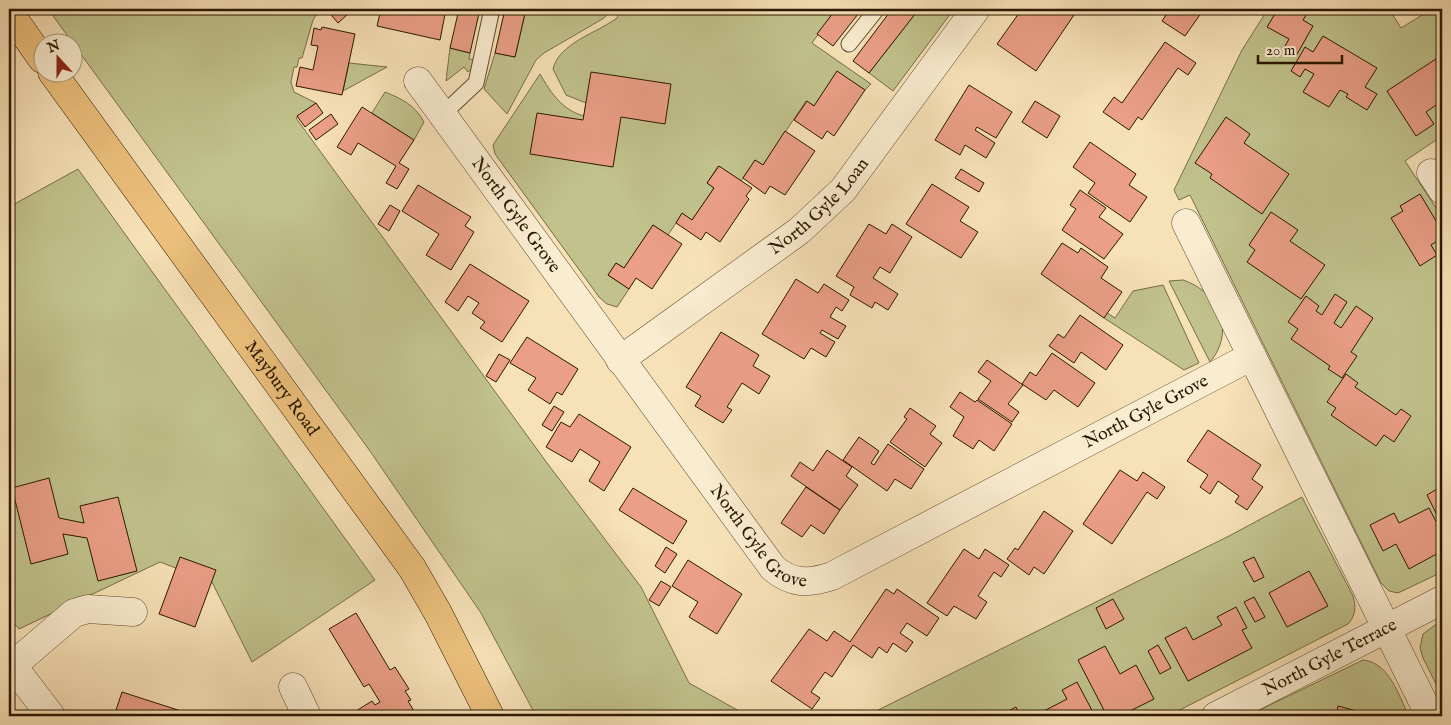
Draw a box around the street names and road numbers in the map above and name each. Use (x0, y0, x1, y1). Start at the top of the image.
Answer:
street label: North Gyle Grove (466, 153, 566, 278)
street label: North Gyle Loan (765, 153, 874, 260)
street label: Maybury Road (239, 336, 324, 441)
street label: North Gyle Grove (1080, 369, 1212, 454)
street label: North Gyle Grove (704, 480, 807, 593)
street label: North Gyle Terrace (1259, 614, 1401, 702)

